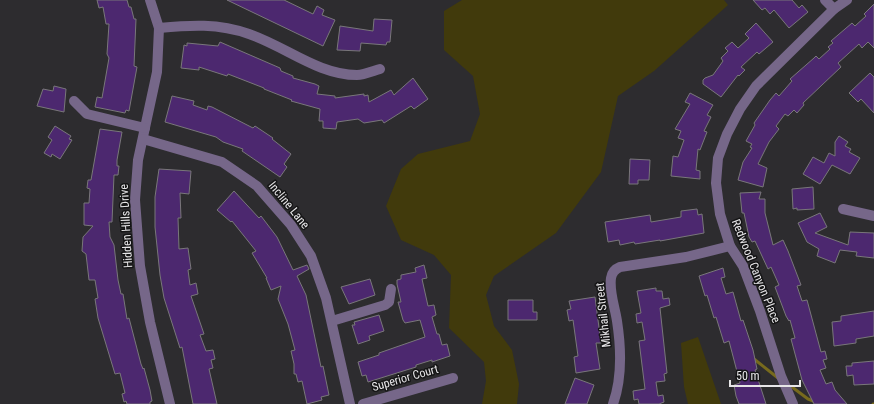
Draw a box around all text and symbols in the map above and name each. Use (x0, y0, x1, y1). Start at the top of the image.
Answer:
street label: Incline Lane (266, 178, 313, 232)
street label: Hidden Hills Drive (117, 183, 135, 268)
street label: Redwood Canyon Place (729, 217, 783, 325)
street label: Mikhail Street (593, 281, 613, 348)
street label: Superior Court (370, 362, 440, 394)
scale bar (730, 362, 800, 388)
text: 50 m (736, 369, 760, 383)

